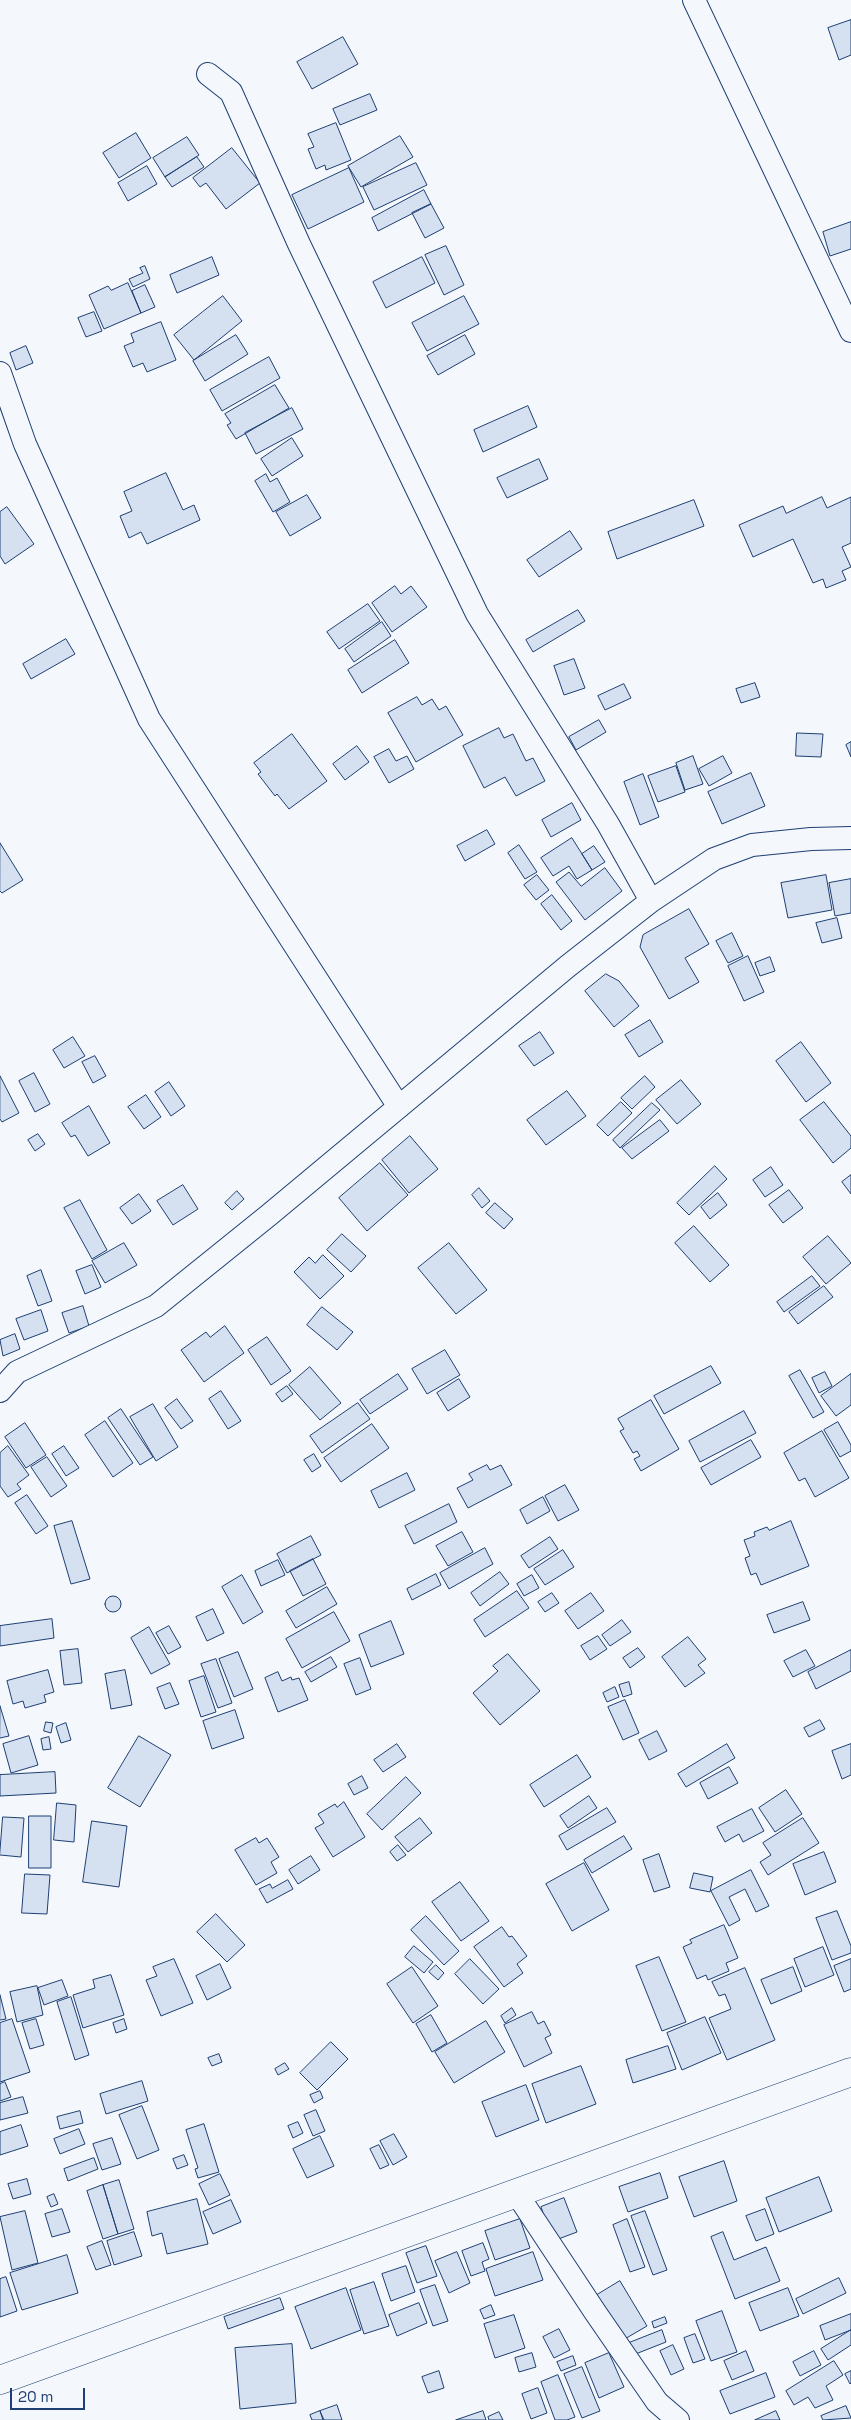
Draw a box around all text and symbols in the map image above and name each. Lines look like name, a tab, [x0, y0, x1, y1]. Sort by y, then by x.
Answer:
scale bar	[12, 2378, 88, 2410]
text: 20 m	[18, 2387, 53, 2406]

